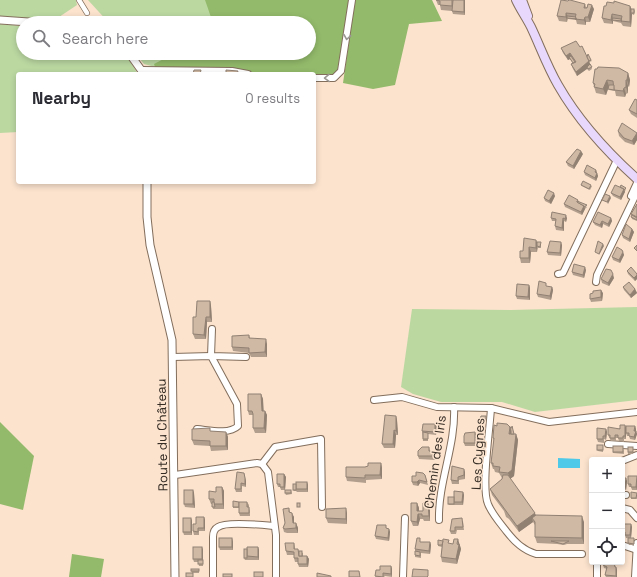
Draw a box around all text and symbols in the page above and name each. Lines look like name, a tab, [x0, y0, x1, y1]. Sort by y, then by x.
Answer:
search box	[16, 16, 316, 60]
icon: search	[30, 27, 52, 49]
text: Search here	[62, 29, 148, 48]
one-way arrow	[343, 34, 351, 40]
one-way arrow	[324, 74, 330, 82]
text: Nearby	[32, 87, 91, 109]
text: 0 results	[245, 90, 300, 107]
street label: Route du Château	[153, 378, 171, 492]
street label: Chemin des Iris	[420, 414, 450, 510]
street label: Les Cygnes	[468, 417, 488, 490]
map controls	[589, 457, 625, 565]
button: +	[589, 457, 625, 493]
button: −	[589, 493, 625, 529]
button: locate	[589, 529, 625, 565]

